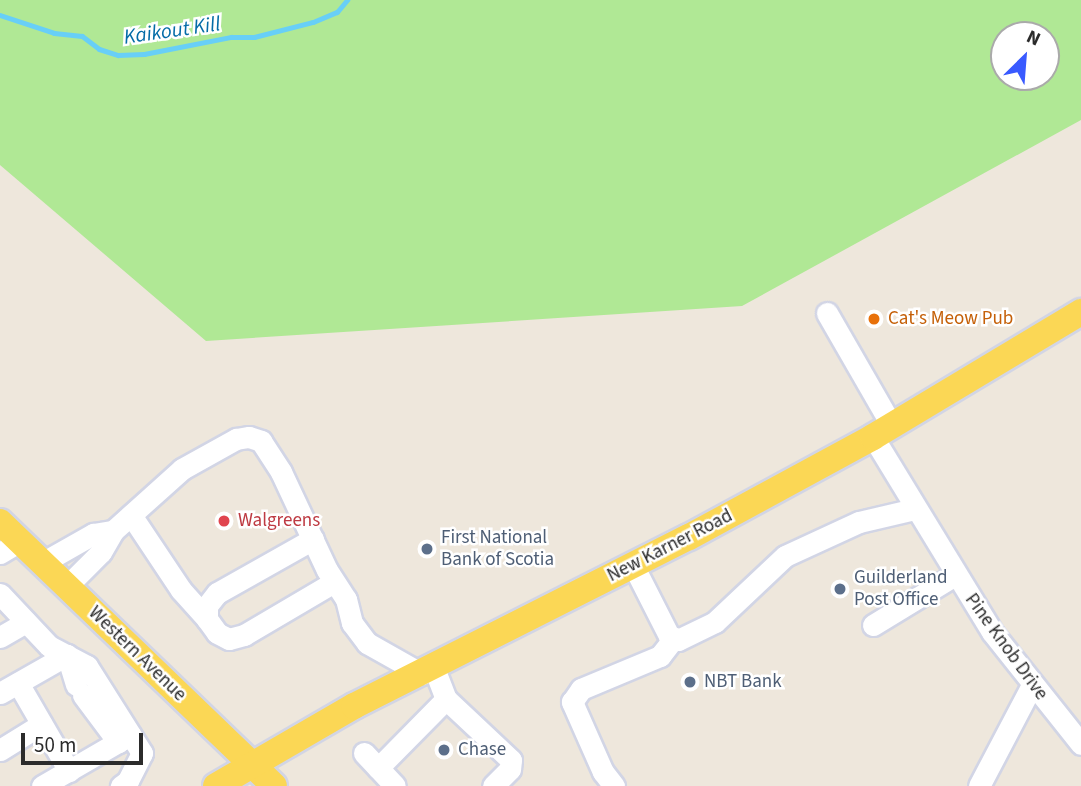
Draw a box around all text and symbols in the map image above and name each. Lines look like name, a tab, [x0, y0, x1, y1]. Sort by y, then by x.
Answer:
water label: Kaikout Kill	[122, 11, 222, 49]
north arrow	[990, 21, 1060, 91]
text: N	[1022, 23, 1045, 53]
place label: Cat's Meow Pub	[888, 308, 1013, 330]
marker: Cat's Meow Pub	[866, 311, 882, 327]
street label: New Karner Road	[604, 505, 736, 587]
place label: Walgreens	[238, 510, 320, 532]
marker: Walgreens	[216, 513, 232, 529]
place label: First National Bank of Scotia	[441, 527, 554, 571]
marker: First National Bank of Scotia	[419, 541, 435, 557]
place label: Guilderland Post Office	[854, 567, 947, 611]
marker: Guilderland Post Office	[832, 581, 848, 597]
street label: Pine Knob Drive	[960, 589, 1052, 705]
street label: Western Avenue	[83, 602, 191, 706]
place label: NBT Bank	[704, 671, 782, 693]
marker: NBT Bank	[682, 674, 698, 690]
scale bar	[24, 720, 147, 764]
text: 50 m	[34, 730, 76, 760]
place label: Chase	[458, 739, 506, 761]
marker: Chase	[436, 742, 452, 758]

